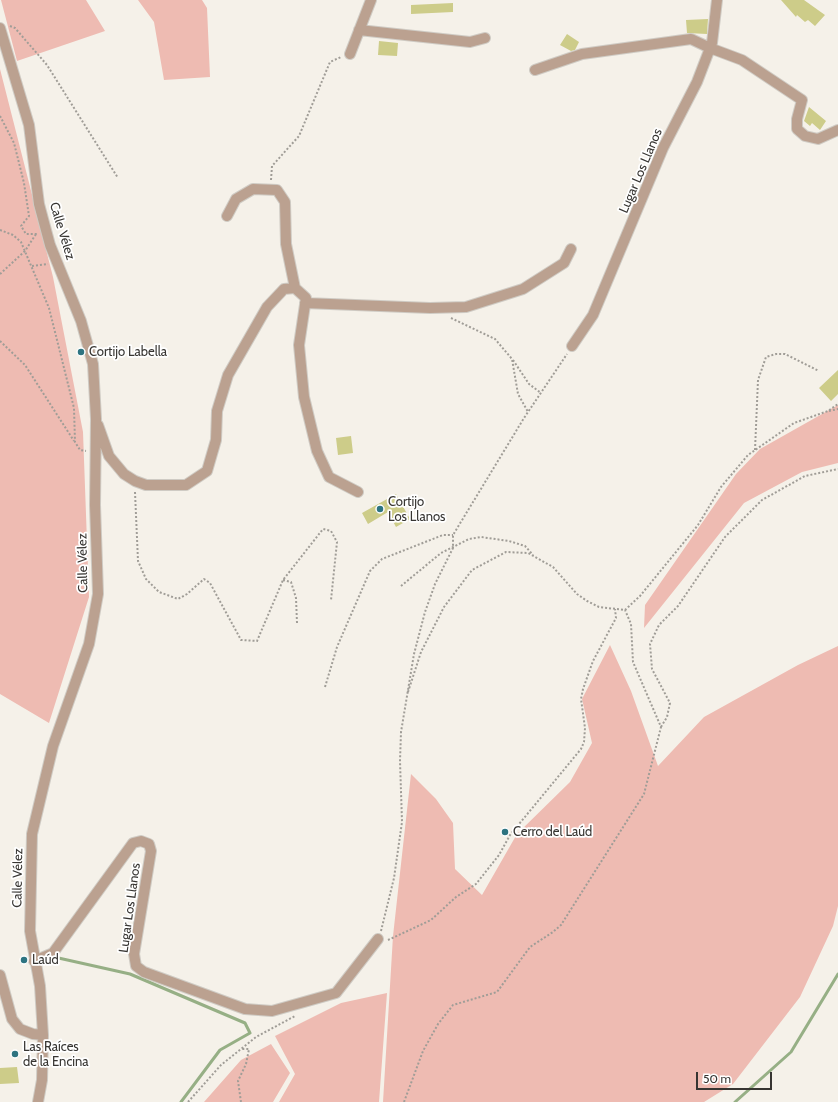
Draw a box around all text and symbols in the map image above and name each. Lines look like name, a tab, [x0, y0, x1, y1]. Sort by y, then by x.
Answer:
street label: Lugar Los Llanos	[616, 126, 666, 216]
street label: Calle Vélez	[46, 200, 78, 262]
place label: Cortijo Labella	[89, 344, 167, 360]
marker: Cortijo Labella	[76, 347, 86, 357]
place label: Cortijo Los Llanos	[388, 494, 445, 525]
marker: Cortijo Los Llanos	[375, 504, 385, 514]
street label: Calle Vélez	[75, 533, 91, 593]
place label: Cerro del Laúd	[513, 824, 592, 840]
marker: Cerro del Laúd	[500, 827, 510, 837]
street label: Calle Vélez	[10, 848, 26, 908]
street label: Lugar Los Llanos	[116, 862, 144, 954]
place label: Laúd	[32, 952, 59, 968]
marker: Laúd	[19, 955, 29, 965]
place label: Las Raíces de la Encina	[23, 1039, 89, 1070]
marker: Las Raíces de la Encina	[10, 1049, 20, 1059]
scale bar	[698, 1064, 774, 1090]
text: 50 m	[703, 1071, 731, 1086]

